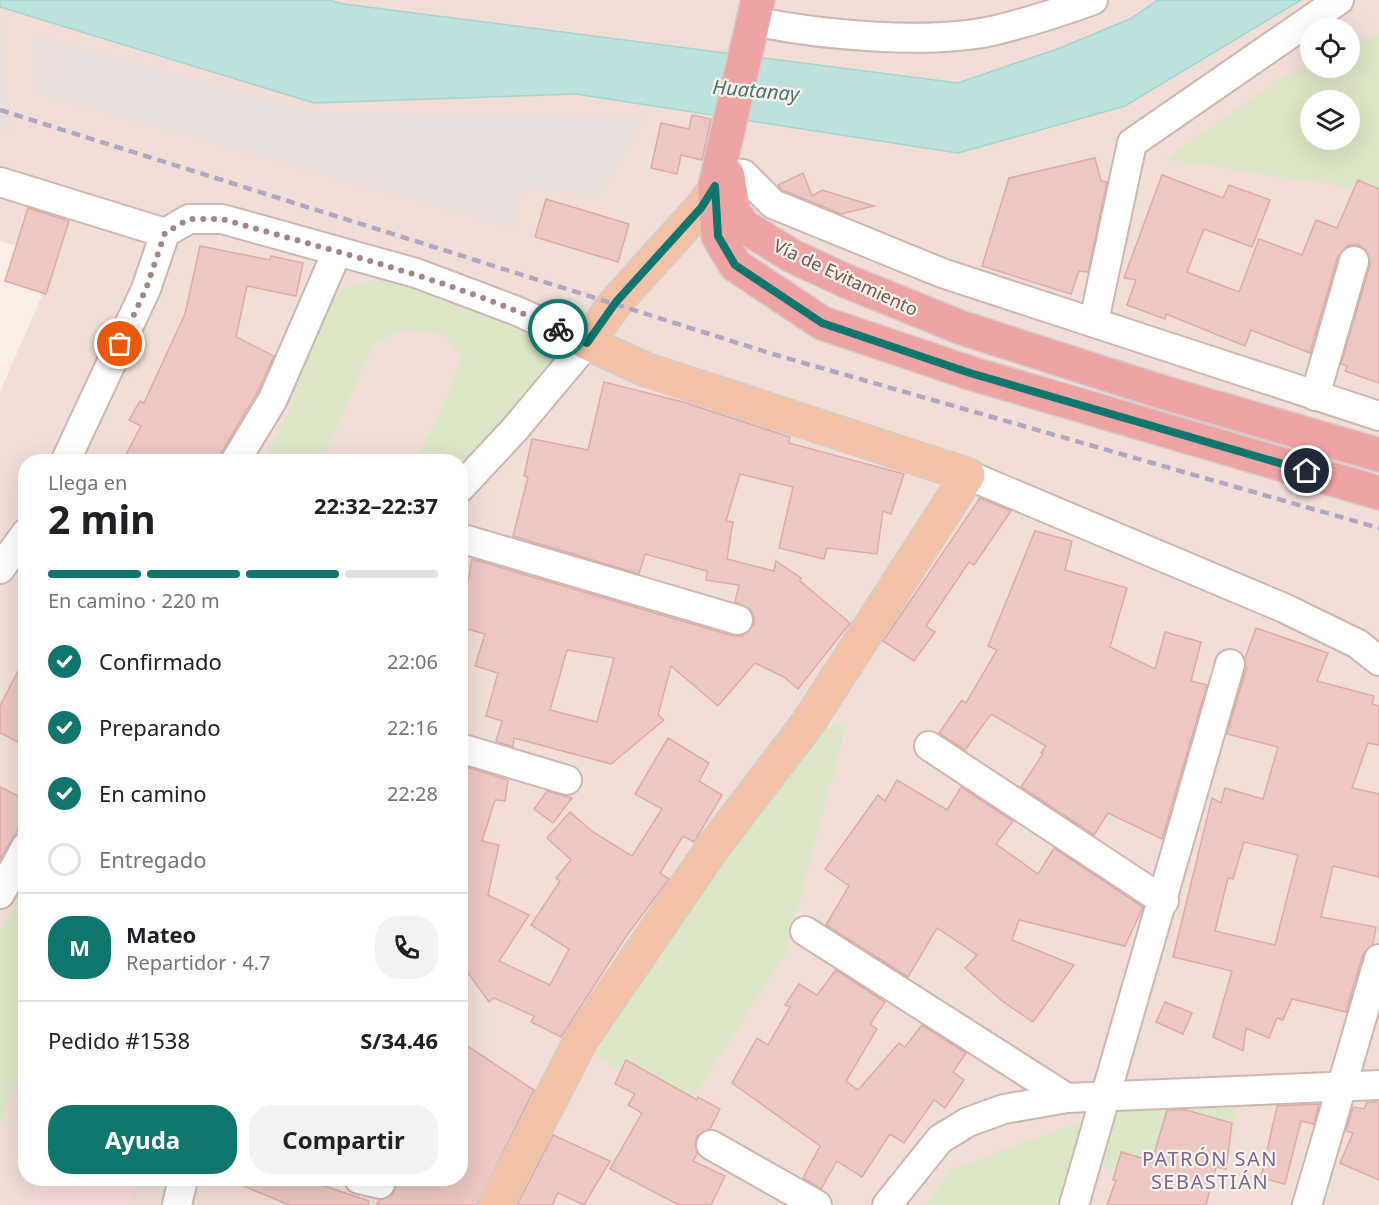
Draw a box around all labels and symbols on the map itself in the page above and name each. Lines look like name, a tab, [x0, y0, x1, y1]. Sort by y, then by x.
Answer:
water label: Huatanay	[712, 73, 802, 107]
street label: Vía de Evitamiento	[770, 233, 922, 321]
courier	[528, 299, 588, 359]
pin	[94, 318, 145, 369]
pin	[1281, 445, 1332, 496]
district label: PATRÓN SAN SEBASTIÁN	[1142, 1145, 1278, 1195]

